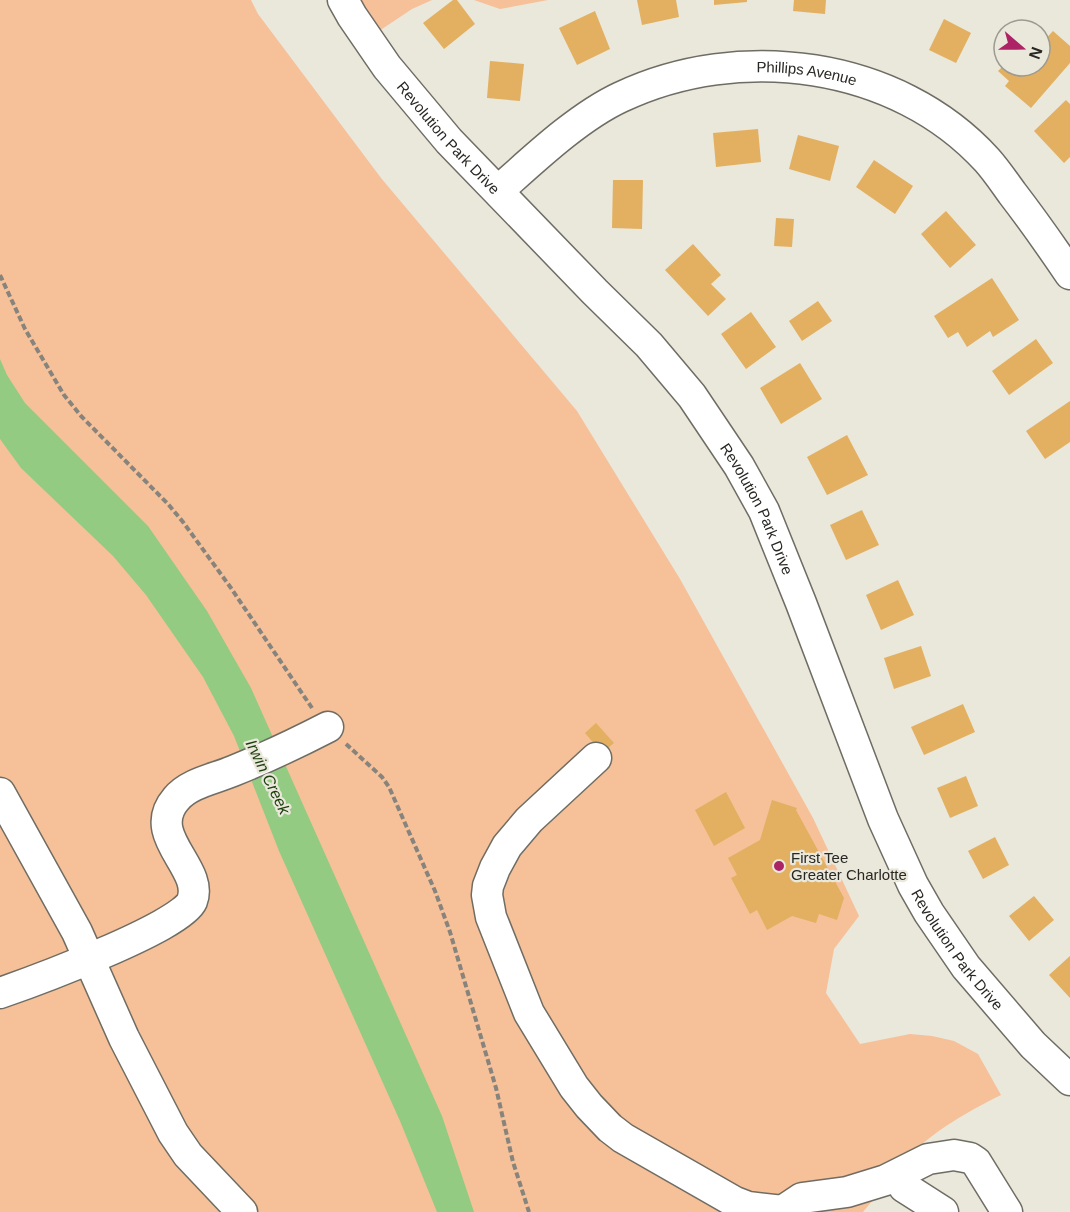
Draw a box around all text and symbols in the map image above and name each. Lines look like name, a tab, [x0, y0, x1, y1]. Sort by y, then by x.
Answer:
north arrow	[992, 18, 1052, 78]
text: N	[1026, 45, 1046, 61]
street label: Phillips Avenue	[756, 58, 859, 88]
street label: Revolution Park Drive	[394, 78, 504, 197]
street label: Revolution Park Drive	[717, 440, 797, 577]
water label: Irwin Creek	[243, 737, 294, 818]
place label: First Tee Greater Charlotte	[791, 849, 907, 883]
marker: First Tee Greater Charlotte	[772, 859, 786, 873]
street label: Revolution Park Drive	[908, 886, 1007, 1013]

